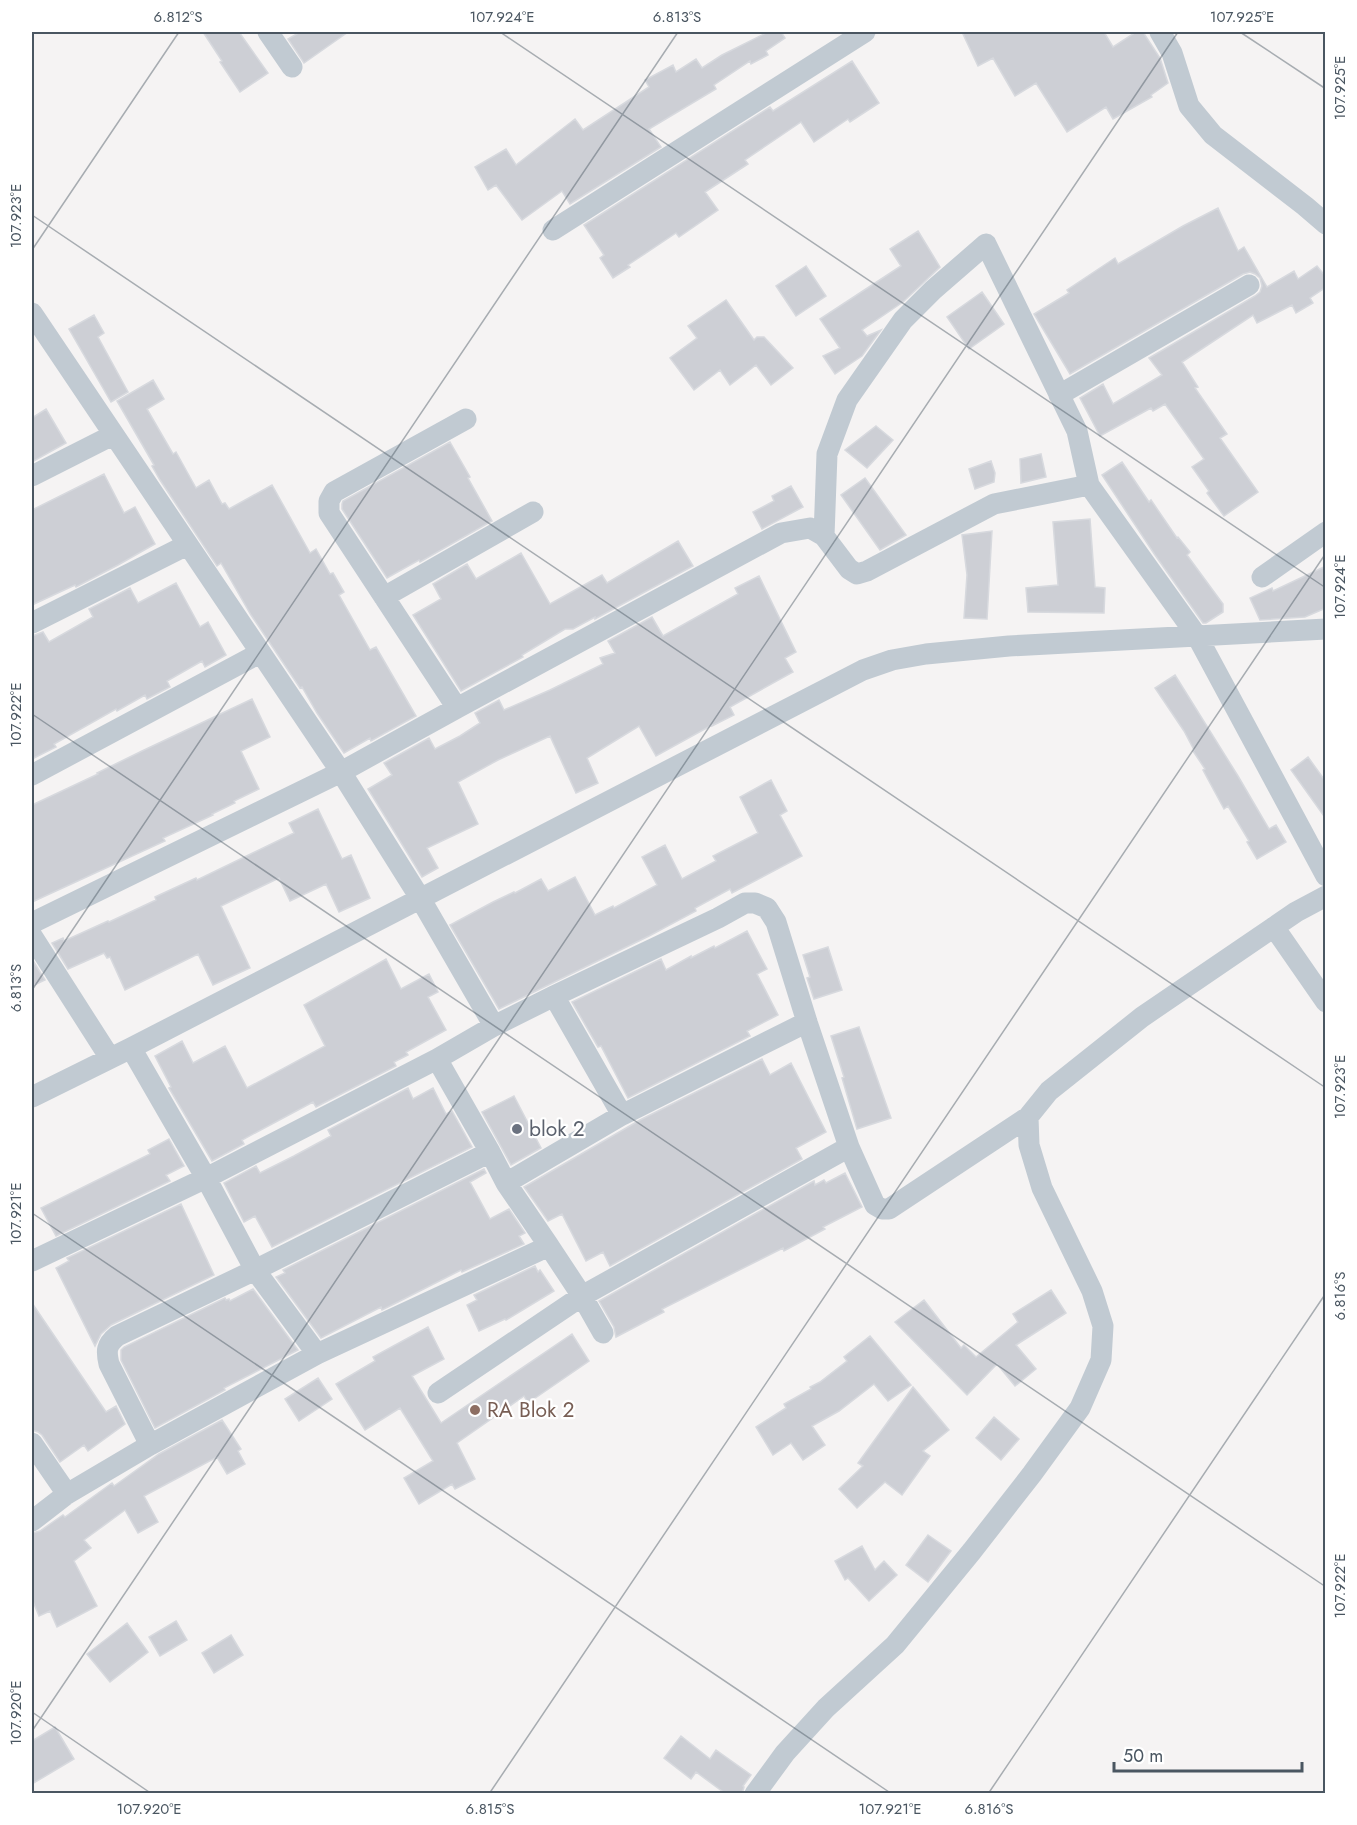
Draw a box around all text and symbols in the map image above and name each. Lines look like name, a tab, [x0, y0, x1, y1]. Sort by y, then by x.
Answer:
text: 6.812°S	[153, 6, 203, 28]
text: 107.924°E	[470, 6, 534, 28]
text: 6.813°S	[653, 6, 701, 28]
text: 107.925°E	[1210, 6, 1274, 28]
text: 107.925°E	[1329, 56, 1351, 120]
text: 107.923°E	[5, 184, 27, 248]
text: 107.924°E	[1329, 555, 1351, 619]
text: 107.922°E	[5, 683, 27, 747]
text: 6.813°S	[5, 964, 27, 1012]
text: 107.923°E	[1329, 1055, 1351, 1119]
place label: blok 2	[529, 1114, 585, 1144]
marker: blok 2	[510, 1122, 524, 1136]
text: 107.921°E	[5, 1183, 27, 1245]
text: 6.816°S	[1329, 1271, 1351, 1321]
place label: RA Blok 2	[487, 1395, 574, 1425]
marker: RA Blok 2	[468, 1403, 482, 1417]
text: 107.922°E	[1329, 1554, 1351, 1618]
text: 107.920°E	[5, 1680, 27, 1746]
scale bar	[1114, 1735, 1302, 1773]
text: 50 m	[1123, 1743, 1163, 1769]
text: 107.920°E	[116, 1798, 182, 1820]
text: 6.815°S	[466, 1798, 514, 1820]
text: 107.921°E	[859, 1798, 921, 1820]
text: 6.816°S	[964, 1798, 1014, 1820]

